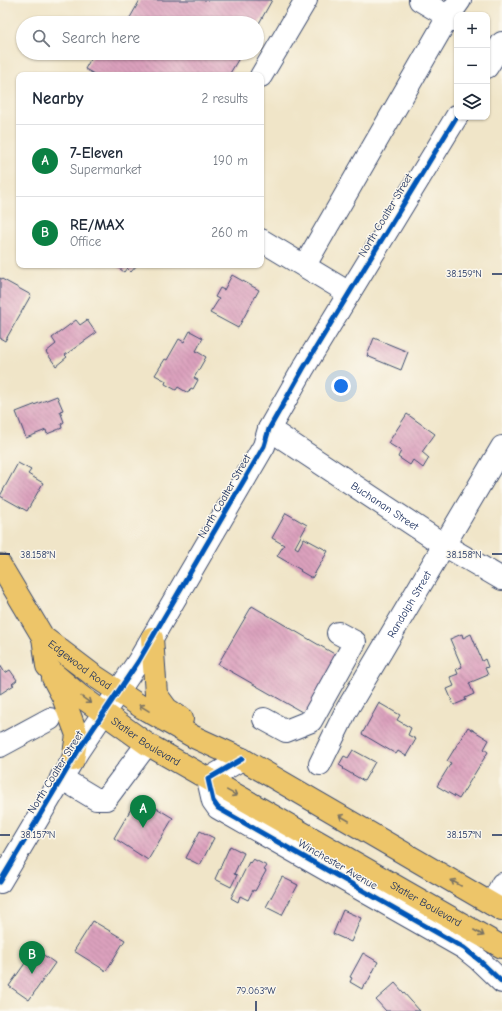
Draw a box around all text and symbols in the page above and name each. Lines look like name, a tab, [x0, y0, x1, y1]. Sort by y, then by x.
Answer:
map controls	[454, 12, 490, 120]
button: +	[454, 12, 490, 48]
search box	[16, 16, 264, 60]
icon: search	[30, 27, 52, 49]
text: Search here	[62, 29, 140, 47]
button: −	[454, 48, 490, 84]
button: layers	[454, 84, 490, 120]
text: Nearby	[32, 89, 83, 108]
text: 2 results	[201, 91, 248, 106]
text: 7-Eleven	[70, 144, 123, 162]
text: A	[41, 153, 49, 168]
text: 190 m	[213, 153, 248, 168]
text: Supermarket	[70, 162, 141, 177]
street label: North Coalter Street	[355, 171, 416, 259]
text: RE/MAX	[70, 216, 125, 234]
text: B	[41, 225, 49, 240]
text: 260 m	[211, 225, 248, 240]
text: Office	[70, 234, 101, 249]
text: 38.159°N	[446, 268, 482, 280]
your location	[331, 376, 351, 396]
street label: North Coalter Street	[195, 451, 254, 541]
street label: Buchanan Street	[348, 479, 422, 534]
text: 38.158°N	[20, 549, 56, 561]
text: 38.158°N	[446, 549, 482, 561]
street label: Randolph Street	[385, 568, 435, 640]
street label: Edgewood Road	[46, 637, 114, 692]
one-way arrow	[80, 696, 91, 704]
one-way arrow	[139, 704, 150, 712]
street label: Statler Boulevard	[109, 714, 183, 769]
street label: North Coalter Street	[25, 728, 86, 816]
one-way arrow	[226, 789, 238, 797]
pin: A	[130, 795, 156, 828]
one-way arrow	[338, 814, 350, 822]
text: 38.157°N	[21, 829, 55, 841]
text: 38.157°N	[447, 829, 481, 841]
street label: Winchester Avenue	[296, 836, 380, 893]
one-way arrow	[450, 878, 462, 886]
street label: Statler Boulevard	[388, 879, 464, 930]
one-way arrow	[472, 930, 484, 938]
pin: B	[19, 941, 45, 974]
text: 79.063°W	[236, 985, 276, 997]

